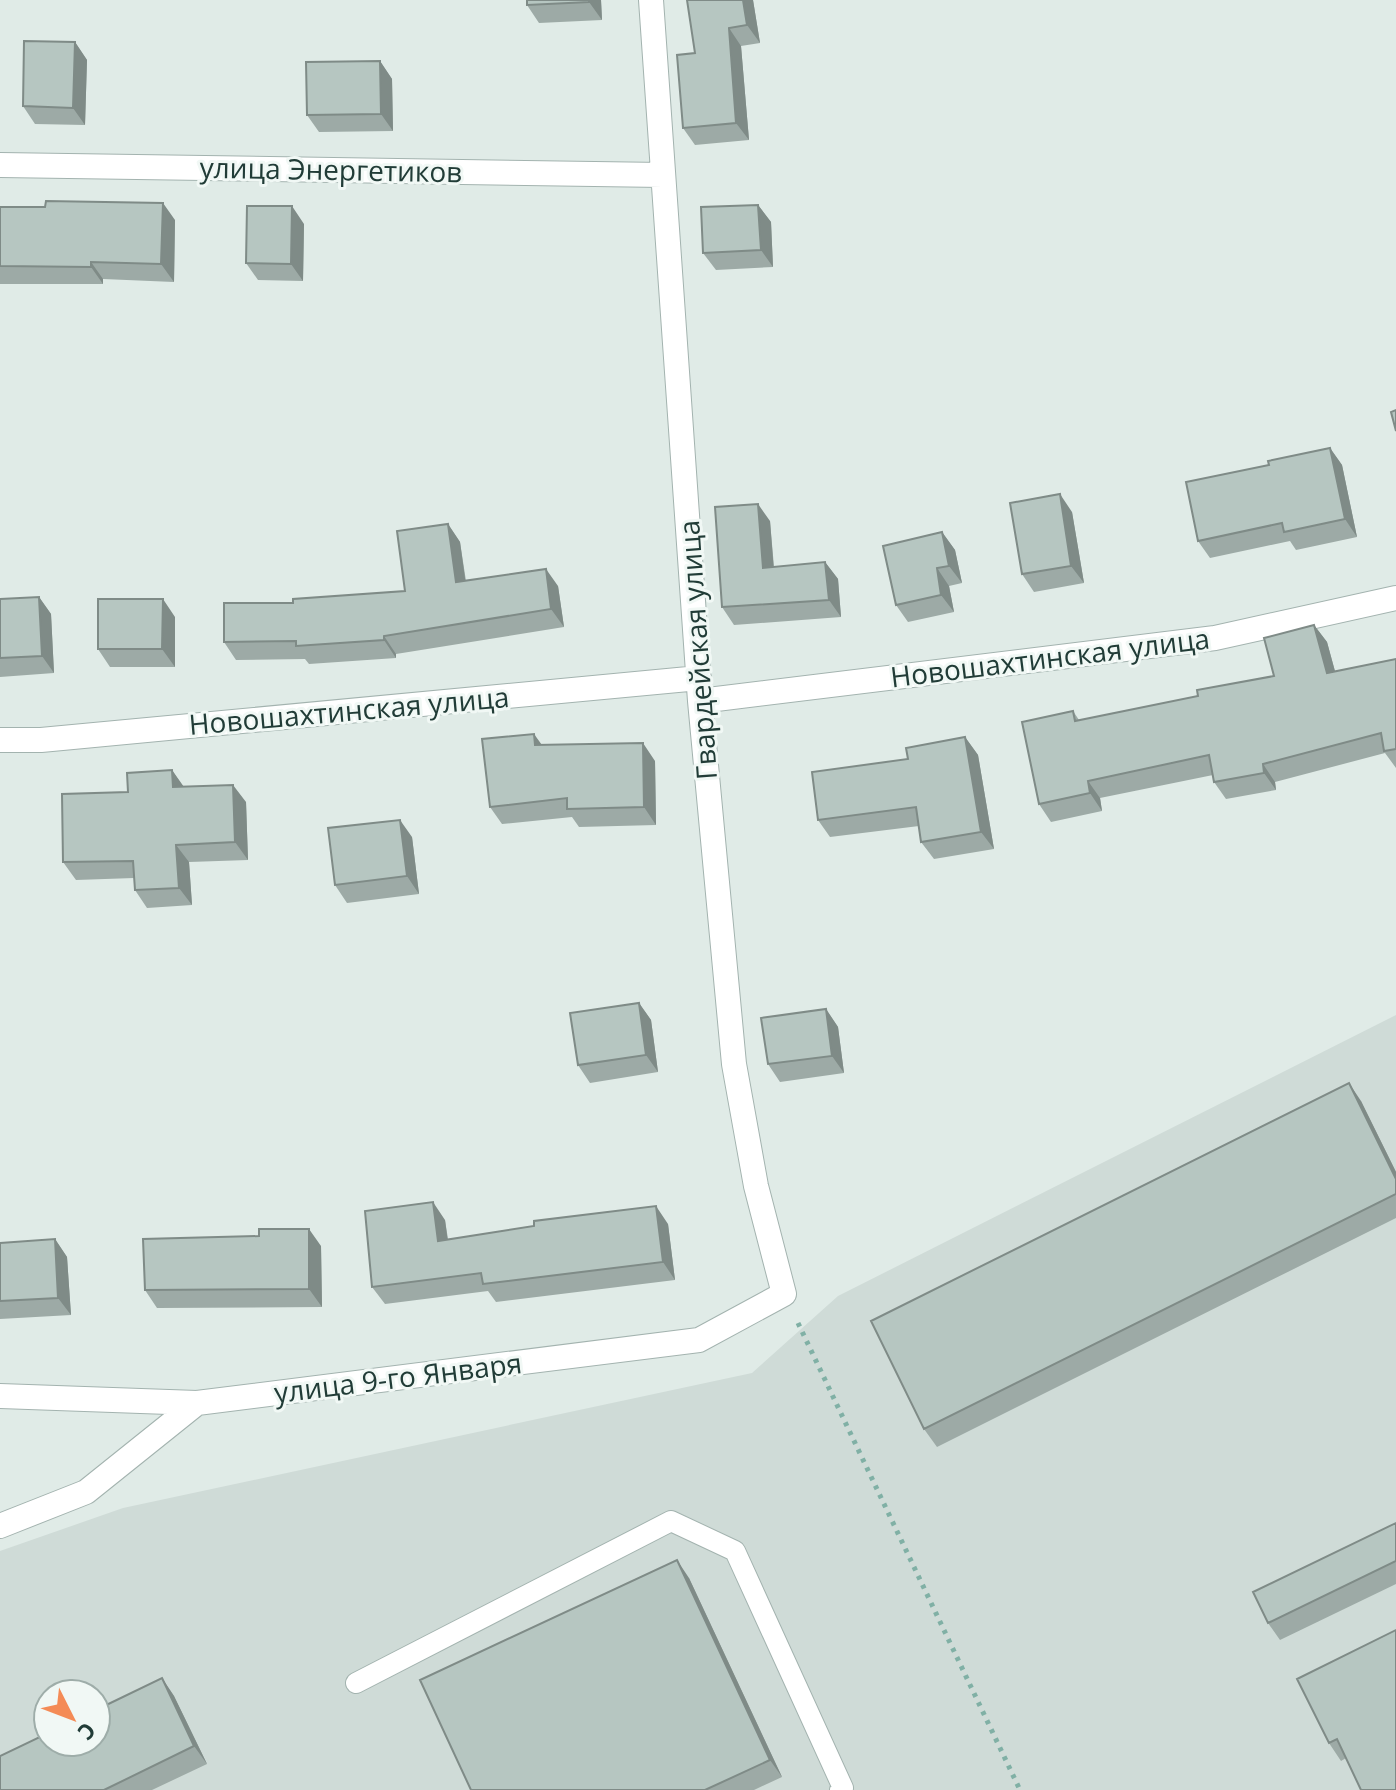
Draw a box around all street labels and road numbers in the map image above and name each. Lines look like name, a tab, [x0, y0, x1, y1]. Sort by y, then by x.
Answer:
street label: улица Энергетиков	[199, 148, 463, 190]
street label: Гвардейская улица	[669, 519, 725, 781]
street label: Новошахтинская улица	[888, 619, 1212, 695]
street label: Новошахтинская улица	[187, 677, 511, 743]
street label: улица 9-го Января	[272, 1343, 524, 1411]

